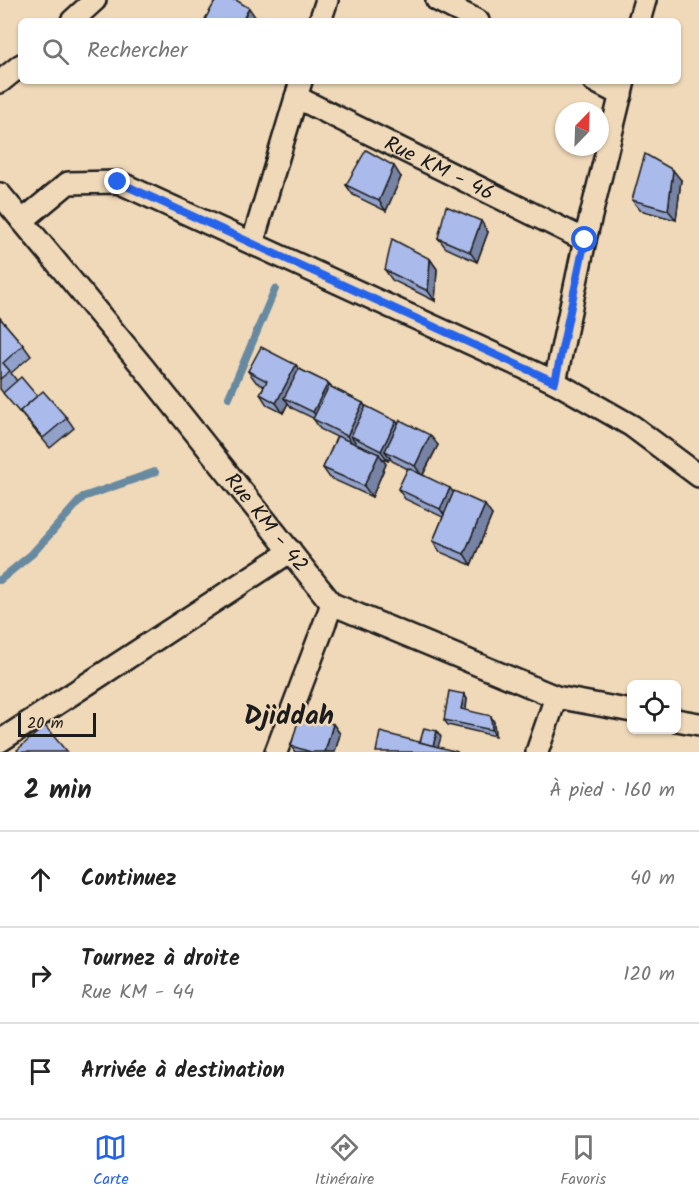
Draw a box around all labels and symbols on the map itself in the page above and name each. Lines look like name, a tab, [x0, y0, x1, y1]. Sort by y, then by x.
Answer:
north arrow	[555, 102, 609, 156]
street label: Rue KM - 46	[378, 128, 499, 210]
route end	[104, 168, 130, 194]
route start	[571, 226, 597, 252]
street label: Rue KM - 42	[215, 466, 316, 580]
district label: Djiddah	[244, 695, 334, 738]
scale bar	[18, 710, 96, 738]

